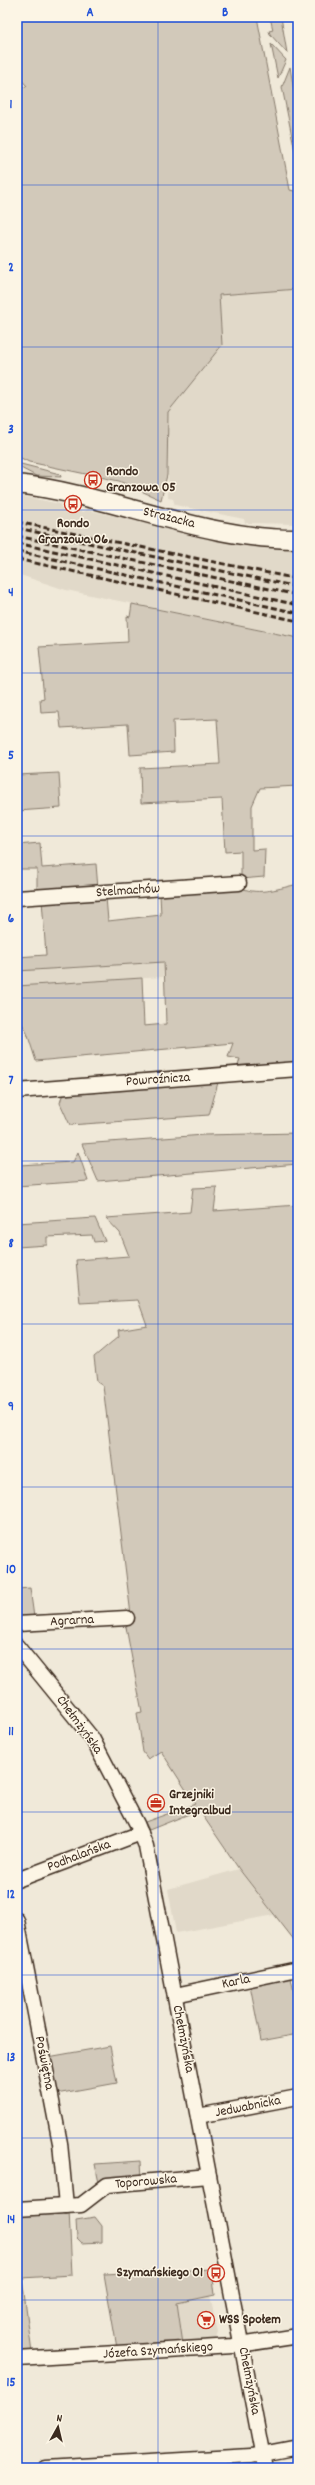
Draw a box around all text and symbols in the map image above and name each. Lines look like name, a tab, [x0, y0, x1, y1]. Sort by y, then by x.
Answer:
text: A	[86, 4, 94, 23]
text: B	[222, 4, 228, 23]
text: 1	[10, 96, 13, 115]
text: 2	[8, 259, 14, 278]
text: 3	[8, 421, 14, 440]
place label: Rondo Granzowa 05	[106, 462, 176, 498]
bus stop icon: Rondo Granzowa 05	[83, 470, 103, 490]
bus stop icon: Rondo Granzowa 06	[63, 494, 83, 514]
street label: Strażacka	[141, 502, 198, 534]
place label: Rondo Granzowa 06	[38, 514, 108, 550]
text: 4	[8, 584, 14, 603]
text: 5	[8, 747, 14, 766]
street label: Stelmachów	[95, 879, 161, 903]
text: 6	[8, 910, 15, 929]
street label: Powroźnicza	[125, 1068, 191, 1092]
text: 7	[9, 1072, 14, 1091]
text: 8	[8, 1235, 14, 1254]
text: 9	[8, 1398, 14, 1417]
text: 10	[6, 1561, 16, 1580]
street label: Agrarna	[50, 1610, 95, 1632]
street label: Chełmżyńska	[51, 1691, 107, 1759]
text: 11	[8, 1723, 14, 1742]
place label: Grzejniki Integralbud	[169, 1785, 231, 1821]
office icon: Grzejniki Integralbud	[146, 1793, 166, 1813]
street label: Podhalańska	[44, 1835, 114, 1877]
text: 12	[7, 1886, 16, 1905]
street label: Karla	[220, 1969, 252, 1995]
street label: Chełmżyńska	[167, 2004, 199, 2075]
street label: Poświętna	[29, 2034, 59, 2092]
text: 13	[7, 2049, 16, 2068]
street label: Jedwabnicka	[213, 2091, 283, 2123]
street label: Toporowska	[114, 2169, 178, 2195]
text: 14	[7, 2211, 15, 2230]
place label: Szymańskiego 01	[117, 2263, 203, 2283]
bus stop icon: Szymańskiego 01	[206, 2263, 226, 2283]
supermarket icon: WSS Społem	[196, 2310, 216, 2330]
place label: WSS Społem	[219, 2310, 281, 2330]
street label: Józefa Szymańskiego	[102, 2337, 214, 2365]
street label: Chełmżyńska	[233, 2346, 265, 2417]
text: 15	[7, 2374, 15, 2393]
north arrow	[38, 2407, 78, 2447]
text: N	[55, 2411, 63, 2427]

